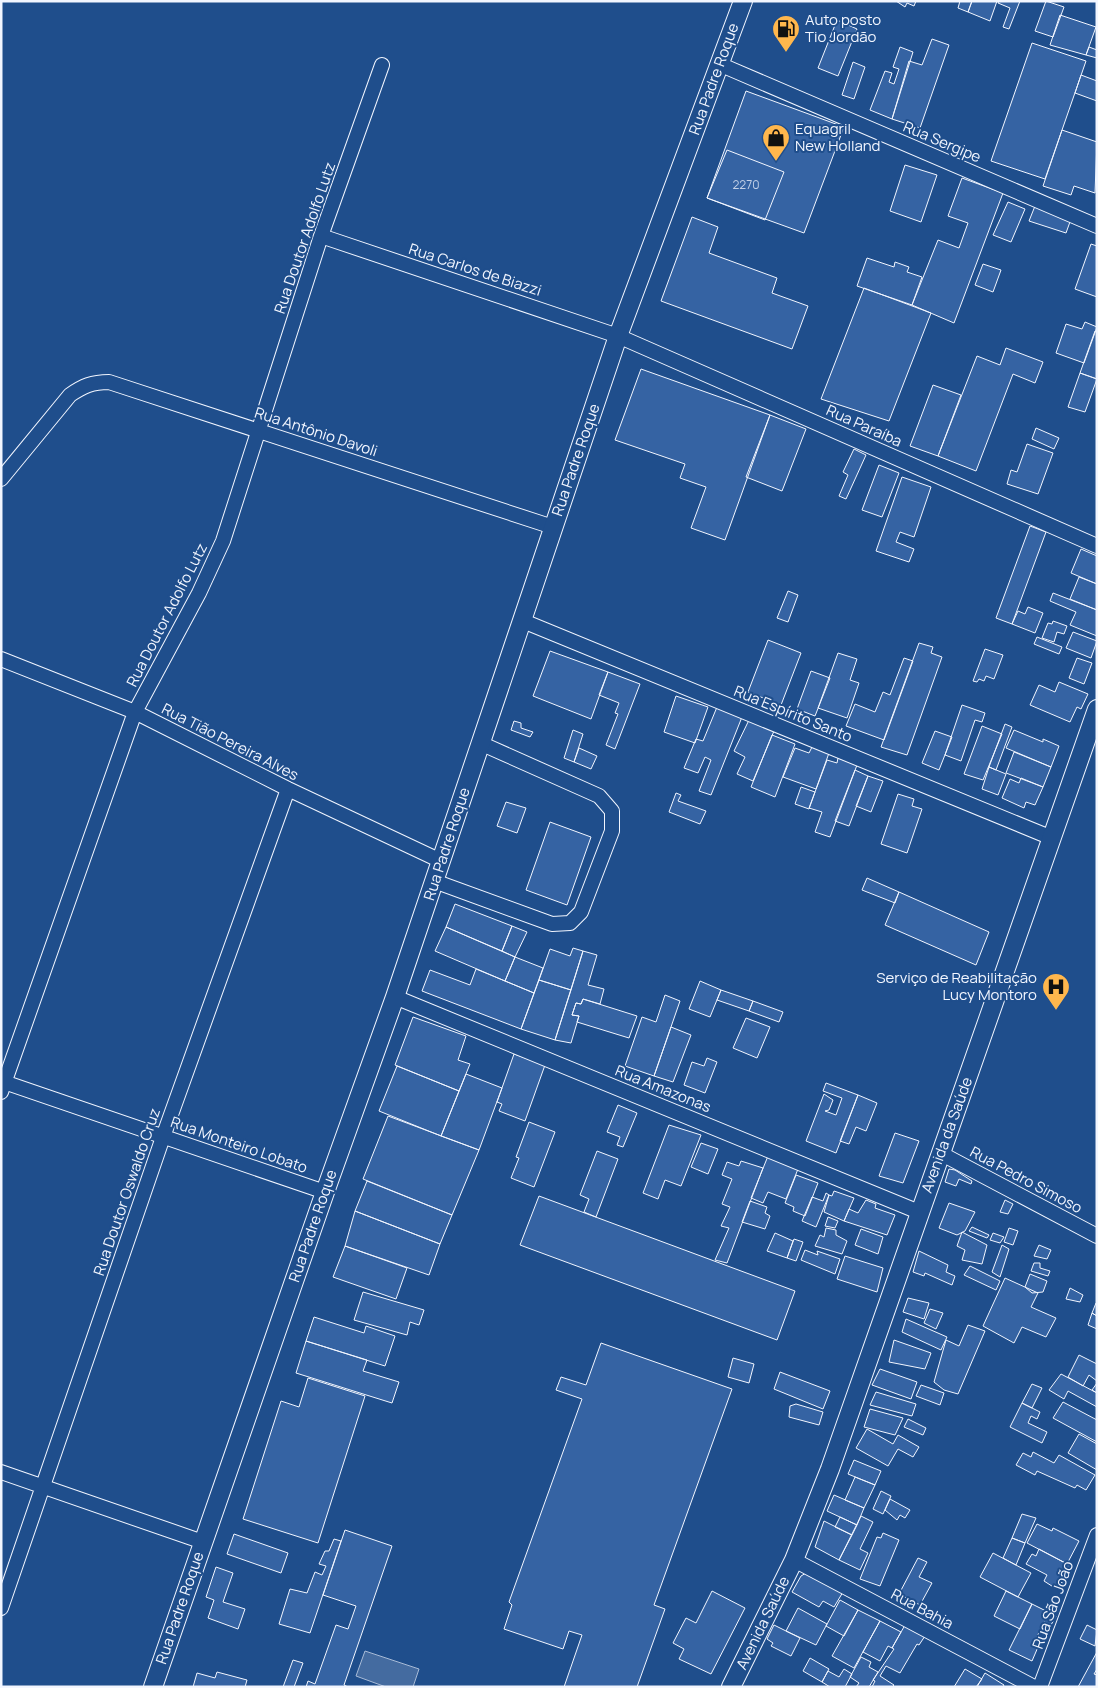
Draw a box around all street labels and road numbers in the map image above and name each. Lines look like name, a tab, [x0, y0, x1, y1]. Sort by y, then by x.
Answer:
street label: Rua Padre Roque	[684, 20, 744, 138]
street label: Rua Sergipe	[900, 116, 985, 167]
street label: Rua Doutor Adolfo Lutz	[269, 159, 340, 316]
street label: Rua Carlos de Biazzi	[406, 238, 544, 301]
street label: Rua Paraíba	[823, 399, 905, 452]
street label: Rua Padre Roque	[546, 401, 605, 519]
street label: Rua Antônio Davoli	[252, 402, 380, 461]
street label: Rua Doutor Adolfo Lutz	[121, 539, 212, 690]
street label: Rua Espírito Santo	[731, 680, 856, 747]
street label: Rua Tião Pereira Alves	[158, 698, 302, 785]
street label: Rua Padre Roque	[418, 784, 475, 903]
street label: Rua Amazonas	[612, 1060, 714, 1117]
street label: Avenida da Saúde	[916, 1074, 977, 1196]
street label: Rua Doutor Oswaldo Cruz	[88, 1105, 165, 1278]
street label: Rua Monteiro Lobato	[168, 1111, 311, 1178]
street label: Rua Pedro Simoso	[966, 1141, 1086, 1218]
street label: Rua Padre Roque	[283, 1167, 342, 1285]
street label: Rua Padre Roque	[150, 1549, 209, 1667]
street label: Rua São João	[1027, 1558, 1078, 1652]
street label: Avenida Saúde	[731, 1572, 794, 1673]
street label: Rua Bahia	[887, 1583, 957, 1634]

